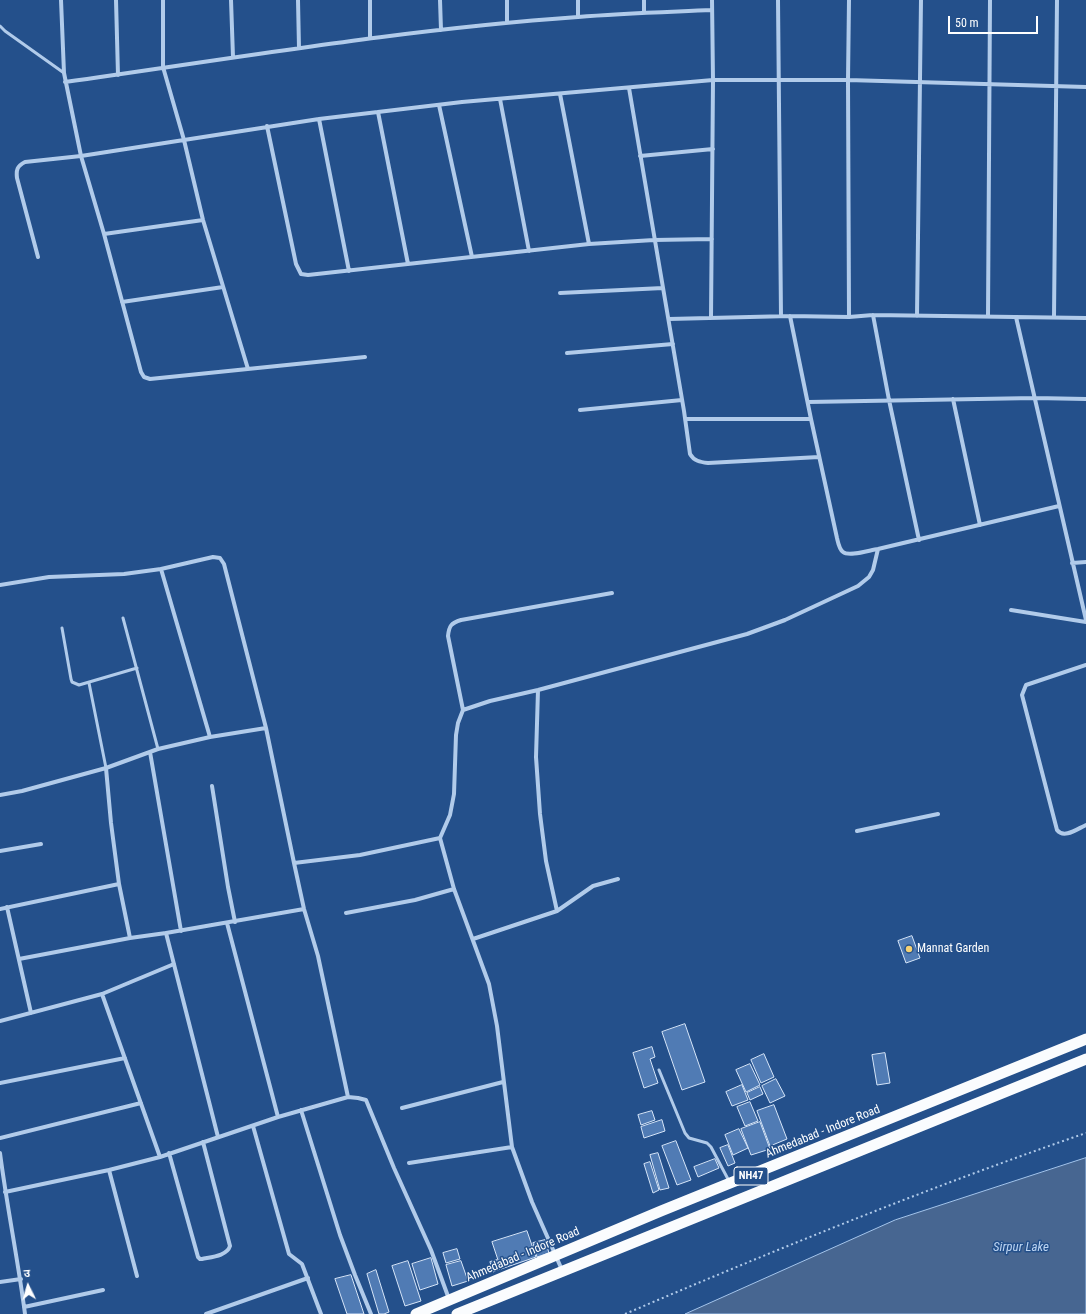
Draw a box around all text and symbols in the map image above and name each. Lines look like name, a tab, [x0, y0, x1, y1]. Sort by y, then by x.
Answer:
scale bar	[950, 8, 1040, 34]
text: 50 m	[955, 16, 979, 30]
place label: Mannat Garden	[917, 942, 989, 956]
marker: Mannat Garden	[904, 944, 914, 954]
street label: Ahmedabad - Indore Road	[764, 1102, 882, 1162]
road number: NH47	[734, 1167, 768, 1185]
street label: Ahmedabad - Indore Road	[464, 1225, 582, 1285]
water label: Sirpur Lake	[993, 1240, 1049, 1256]
north arrow	[8, 1266, 48, 1306]
text: उ	[23, 1267, 31, 1280]

